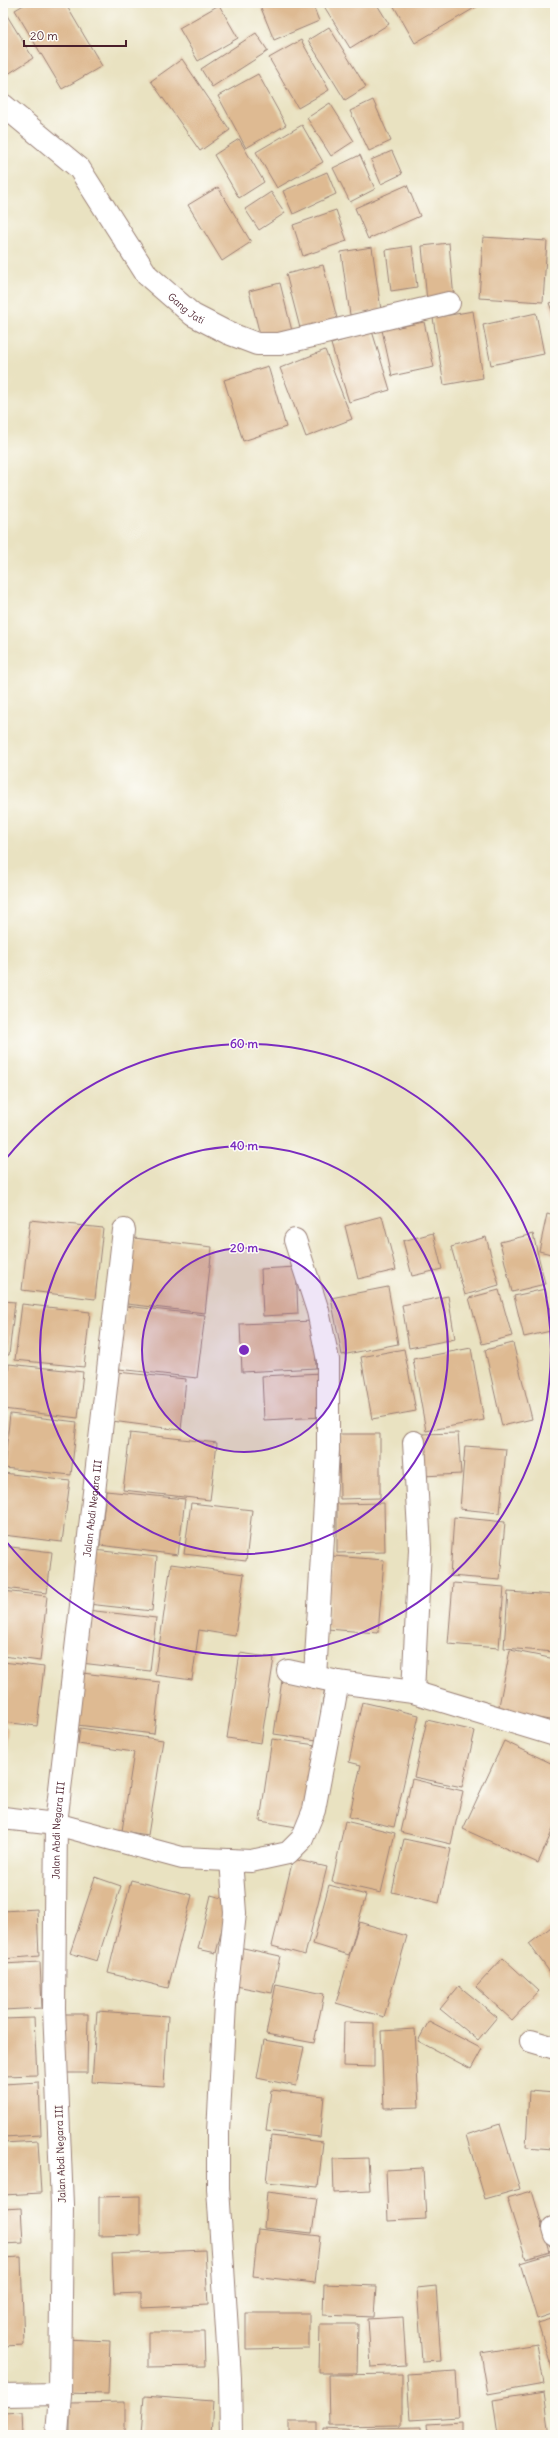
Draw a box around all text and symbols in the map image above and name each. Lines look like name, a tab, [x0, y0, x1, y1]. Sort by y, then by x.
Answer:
scale bar	[24, 22, 126, 48]
text: 20 m	[30, 28, 58, 43]
street label: Gang Jati	[165, 290, 207, 327]
text: 60 m	[230, 1036, 259, 1051]
text: 40 m	[230, 1138, 259, 1153]
text: 20 m	[230, 1240, 258, 1255]
centre of rings	[237, 1343, 251, 1357]
street label: Jalan Abdi Negara III	[81, 1459, 105, 1558]
street label: Jalan Abdi Negara III	[49, 1781, 68, 1879]
street label: Jalan Abdi Negara III	[52, 2105, 69, 2203]

